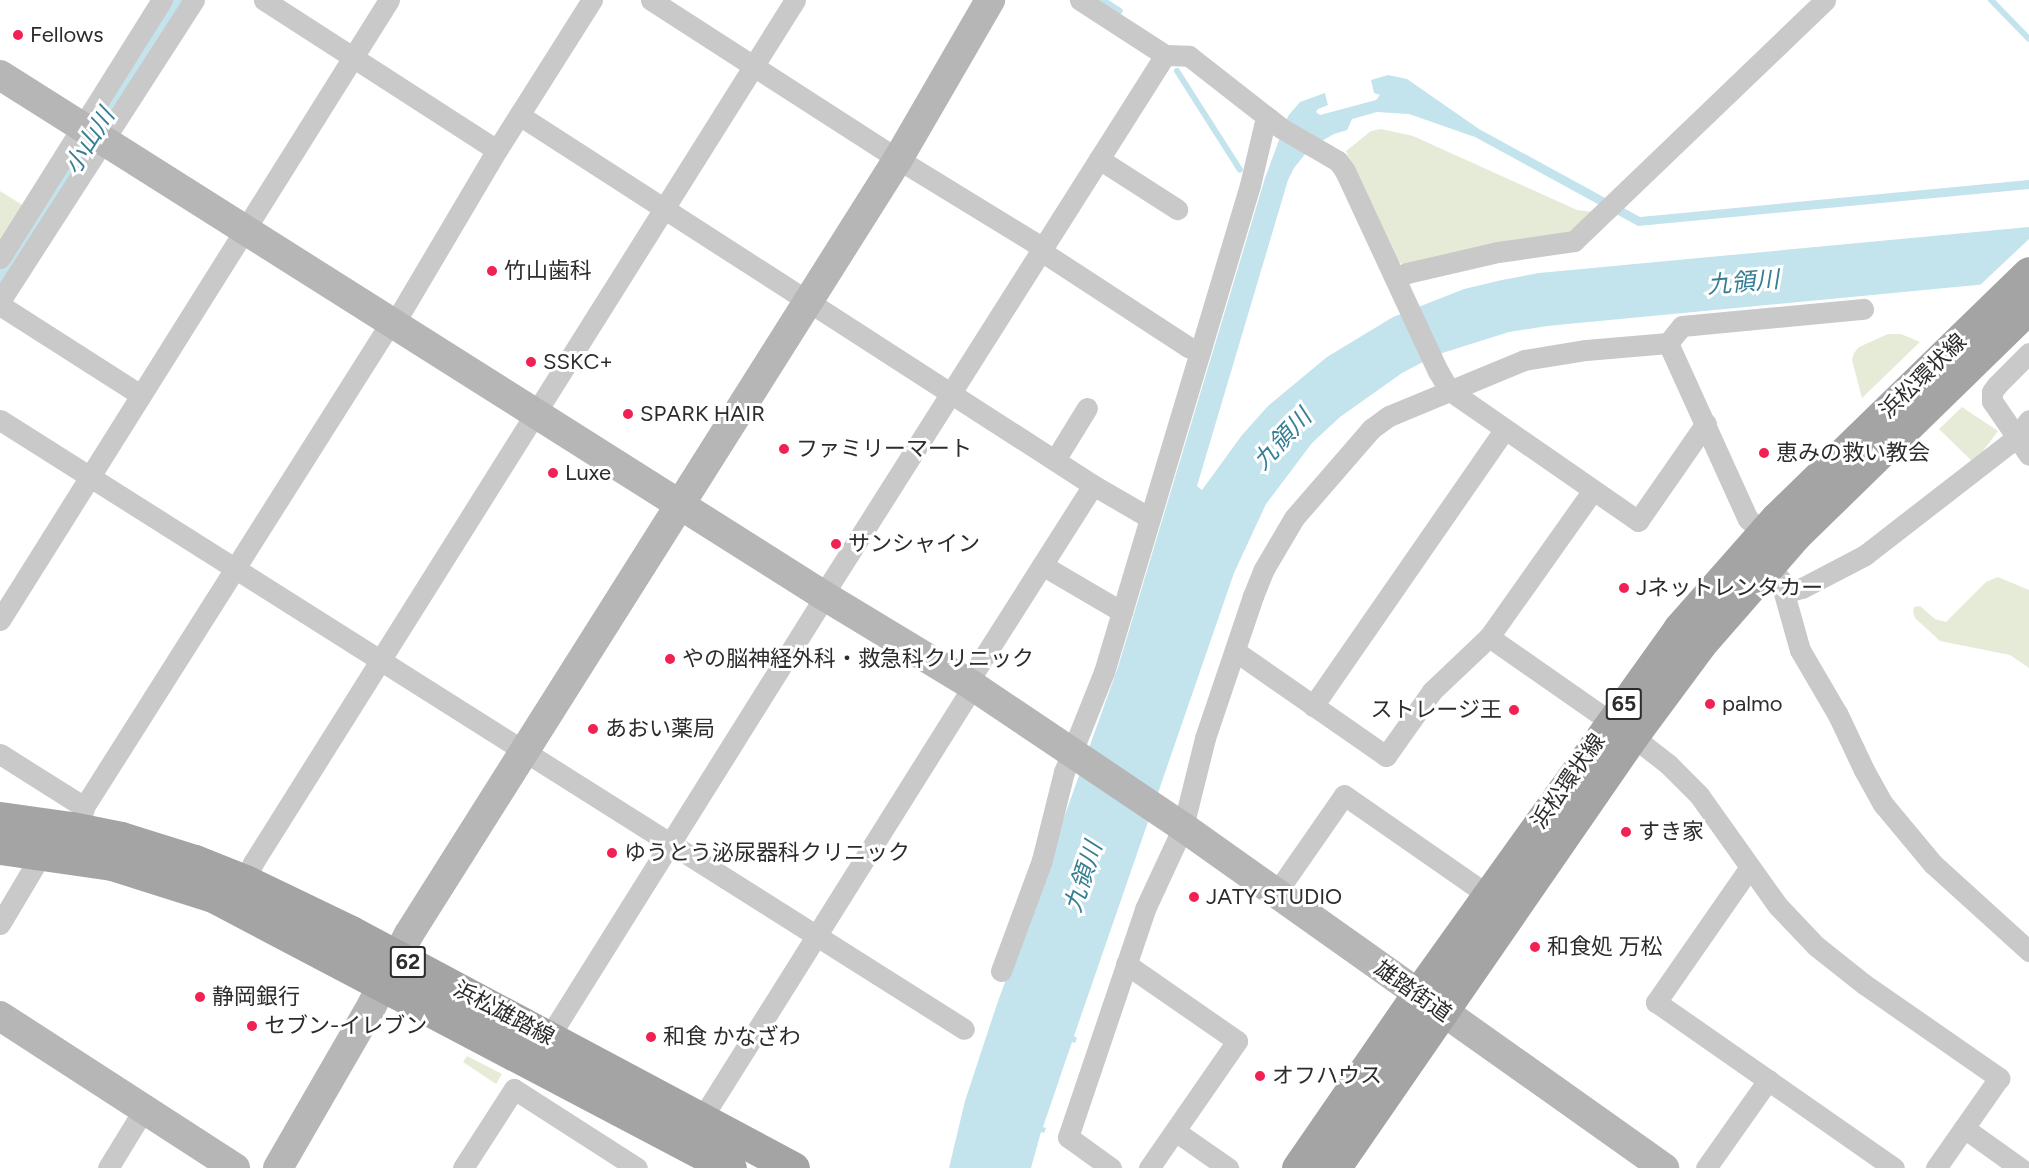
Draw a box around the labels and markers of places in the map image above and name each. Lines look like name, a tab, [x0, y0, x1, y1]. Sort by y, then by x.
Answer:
place label: Fellows	[30, 22, 103, 48]
marker: Fellows	[11, 28, 25, 42]
place label: 竹山歯科	[504, 258, 592, 284]
marker: 竹山歯科	[485, 264, 499, 278]
place label: SSKC+	[543, 349, 613, 375]
marker: SSKC+	[524, 355, 538, 369]
place label: SPARK HAIR	[640, 401, 765, 427]
marker: SPARK HAIR	[621, 407, 635, 421]
place label: ファミリーマート	[796, 436, 972, 462]
place label: 恵みの救い教会	[1776, 440, 1930, 466]
marker: ファミリーマート	[777, 442, 791, 456]
marker: 恵みの救い教会	[1757, 446, 1771, 460]
place label: Luxe	[565, 460, 611, 486]
marker: Luxe	[546, 466, 560, 480]
place label: サンシャイン	[848, 531, 980, 557]
marker: サンシャイン	[829, 537, 843, 551]
place label: Jネットレンタカー	[1636, 575, 1823, 601]
marker: Jネットレンタカー	[1617, 581, 1631, 595]
place label: やの脳神経外科・救急科クリニック	[682, 646, 1034, 672]
marker: やの脳神経外科・救急科クリニック	[663, 652, 677, 666]
place label: palmo	[1722, 691, 1783, 717]
place label: ストレージ王	[1370, 697, 1502, 723]
marker: palmo	[1703, 697, 1717, 711]
marker: ストレージ王	[1507, 703, 1521, 717]
place label: あおい薬局	[605, 716, 715, 742]
marker: あおい薬局	[586, 722, 600, 736]
place label: すき家	[1638, 819, 1704, 845]
marker: すき家	[1619, 825, 1633, 839]
place label: ゆうとう泌尿器科クリニック	[624, 840, 910, 866]
marker: ゆうとう泌尿器科クリニック	[605, 846, 619, 860]
place label: JATY STUDIO	[1206, 884, 1342, 910]
marker: JATY STUDIO	[1187, 890, 1201, 904]
place label: 和食処 万松	[1547, 934, 1662, 960]
marker: 和食処 万松	[1528, 940, 1542, 954]
place label: 静岡銀行	[212, 984, 300, 1010]
marker: 静岡銀行	[193, 990, 207, 1004]
place label: セブン-イレブン	[264, 1013, 427, 1039]
marker: セブン-イレブン	[245, 1019, 259, 1033]
place label: 和食 かなざわ	[663, 1024, 800, 1050]
marker: 和食 かなざわ	[644, 1030, 658, 1044]
place label: オフハウス	[1272, 1063, 1382, 1089]
marker: オフハウス	[1253, 1069, 1267, 1083]

